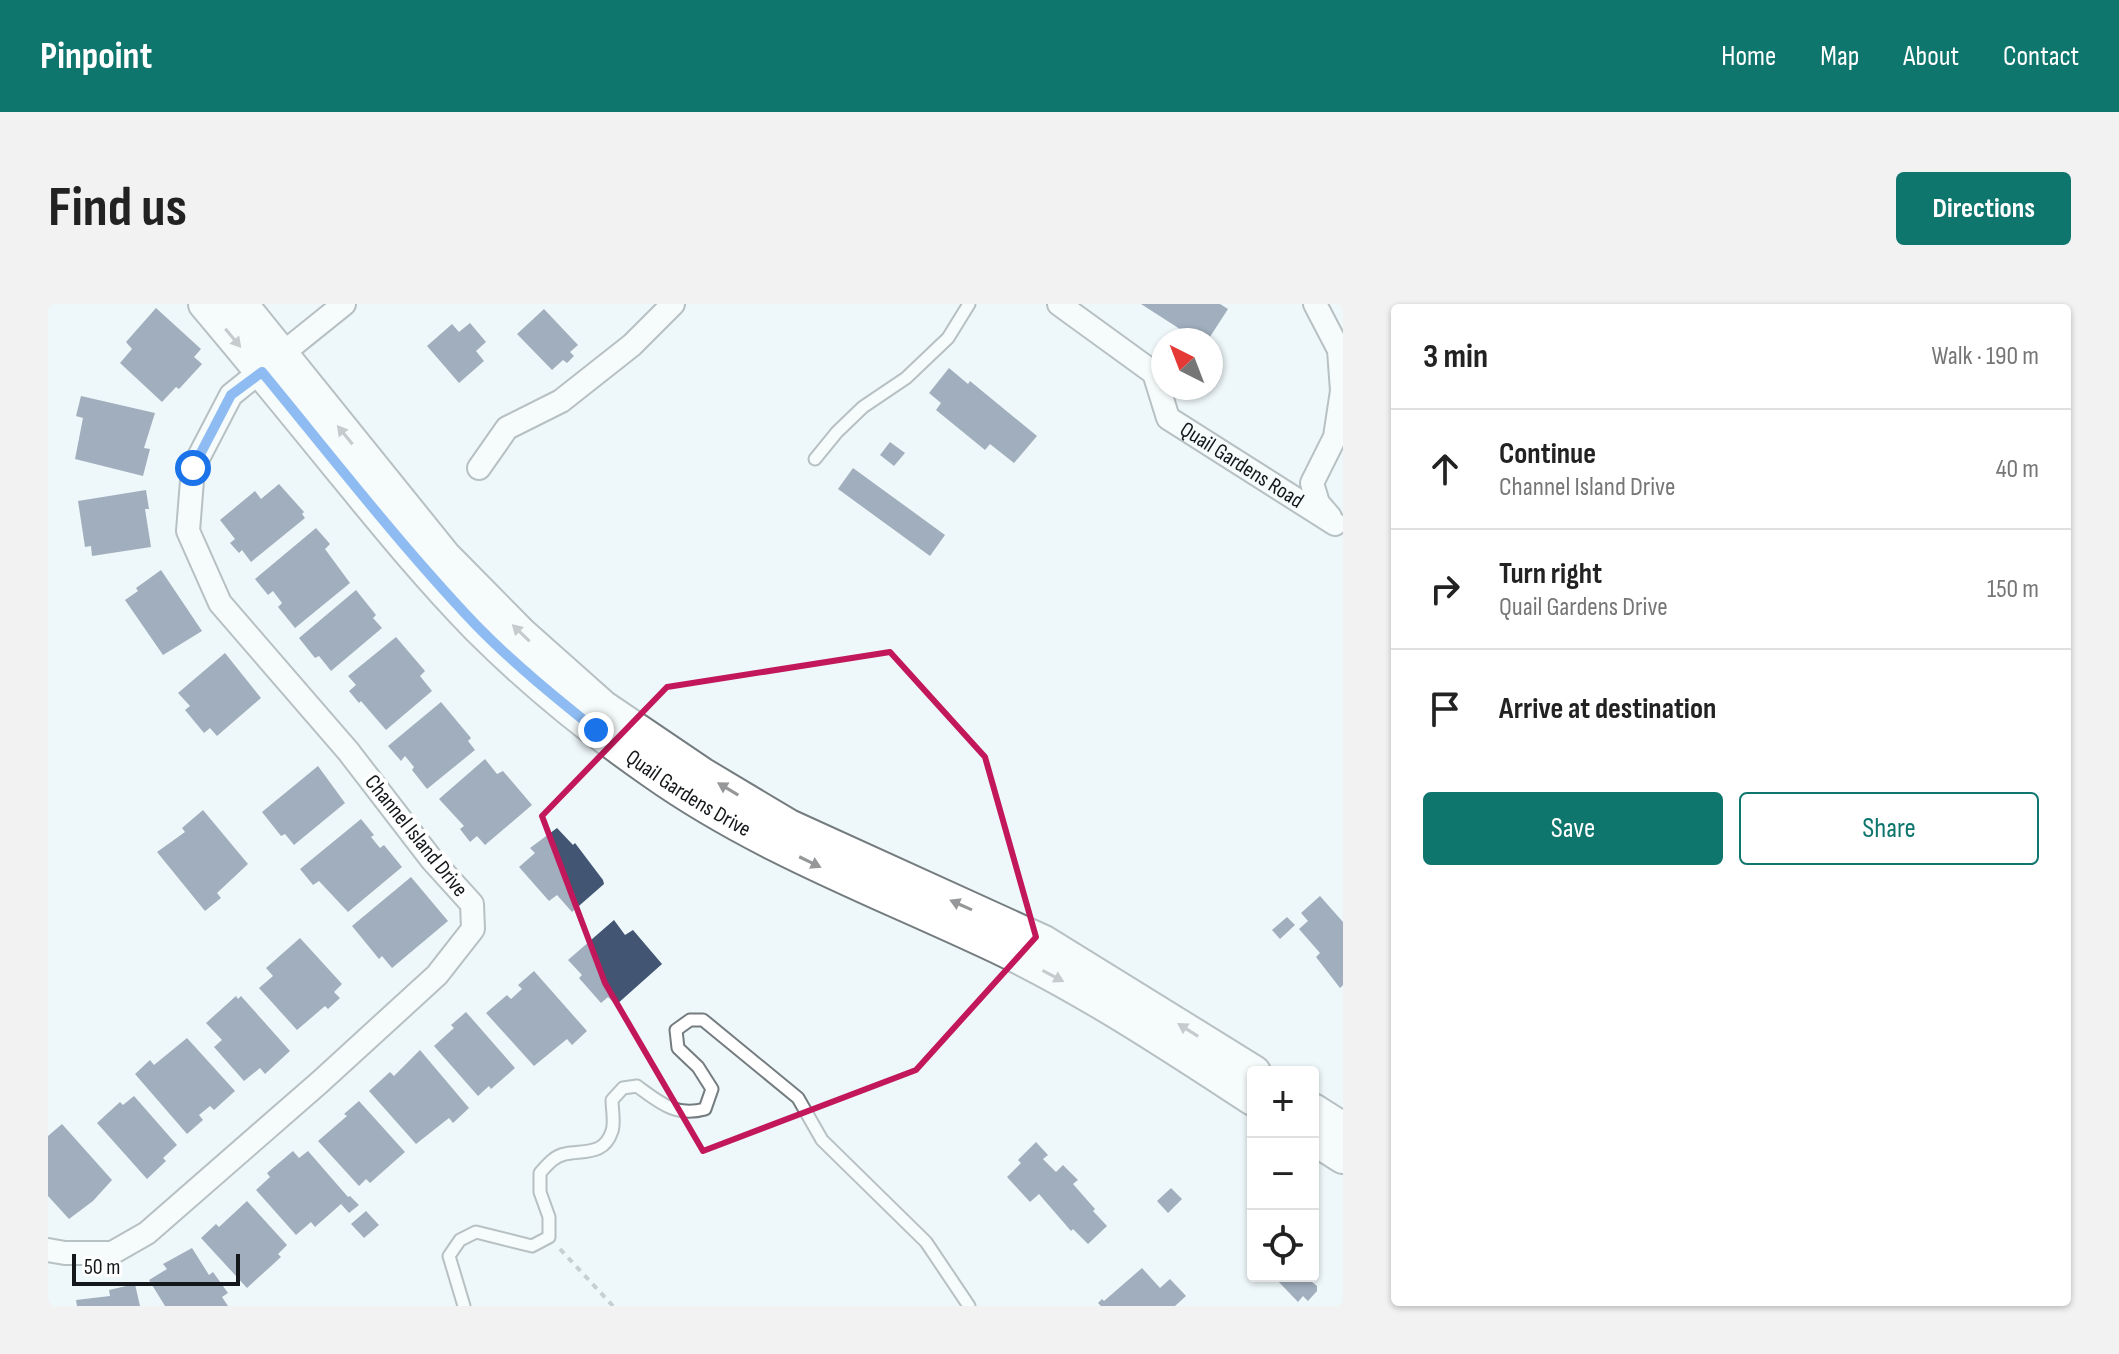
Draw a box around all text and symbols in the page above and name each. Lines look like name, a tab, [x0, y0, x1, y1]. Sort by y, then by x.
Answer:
text: Pinpoint	[40, 34, 152, 79]
text: Home	[1721, 40, 1776, 73]
text: Map	[1820, 40, 1859, 73]
text: About	[1903, 40, 1959, 73]
text: Contact	[2003, 40, 2079, 73]
button: Directions	[1896, 172, 2071, 245]
text: Find us	[48, 175, 187, 242]
one-way arrow	[224, 328, 241, 348]
north arrow	[1151, 328, 1223, 400]
text: 3 min	[1423, 336, 1488, 377]
text: Walk · 190 m	[1932, 341, 2039, 372]
street label: Quail Gardens Road	[1175, 416, 1309, 514]
one-way arrow	[337, 425, 354, 445]
text: Continue	[1499, 436, 1596, 472]
icon: ahead	[1423, 447, 1467, 491]
route start	[175, 450, 211, 486]
text: 40 m	[1996, 454, 2039, 485]
text: Channel Island Drive	[1499, 472, 1675, 503]
text: Turn right	[1499, 556, 1602, 592]
icon: right	[1423, 567, 1467, 611]
text: 150 m	[1987, 574, 2039, 605]
text: Quail Gardens Drive	[1499, 592, 1668, 623]
one-way arrow	[512, 625, 531, 643]
icon: arrive	[1423, 687, 1467, 731]
text: Arrive at destination	[1499, 691, 1716, 727]
route end	[578, 712, 614, 748]
street label: Quail Gardens Drive	[621, 744, 756, 843]
street label: Channel Island Drive	[359, 770, 473, 902]
one-way arrow	[717, 782, 739, 796]
button: Save	[1423, 792, 1723, 865]
button: Share	[1739, 792, 2039, 865]
one-way arrow	[798, 855, 821, 869]
one-way arrow	[949, 898, 972, 912]
one-way arrow	[1042, 970, 1065, 983]
one-way arrow	[1177, 1024, 1199, 1038]
map controls	[1247, 1066, 1319, 1282]
button: +	[1247, 1066, 1319, 1138]
button: −	[1247, 1138, 1319, 1210]
button: locate	[1247, 1210, 1319, 1282]
scale bar	[72, 1250, 240, 1286]
text: 50 m	[84, 1254, 120, 1281]

